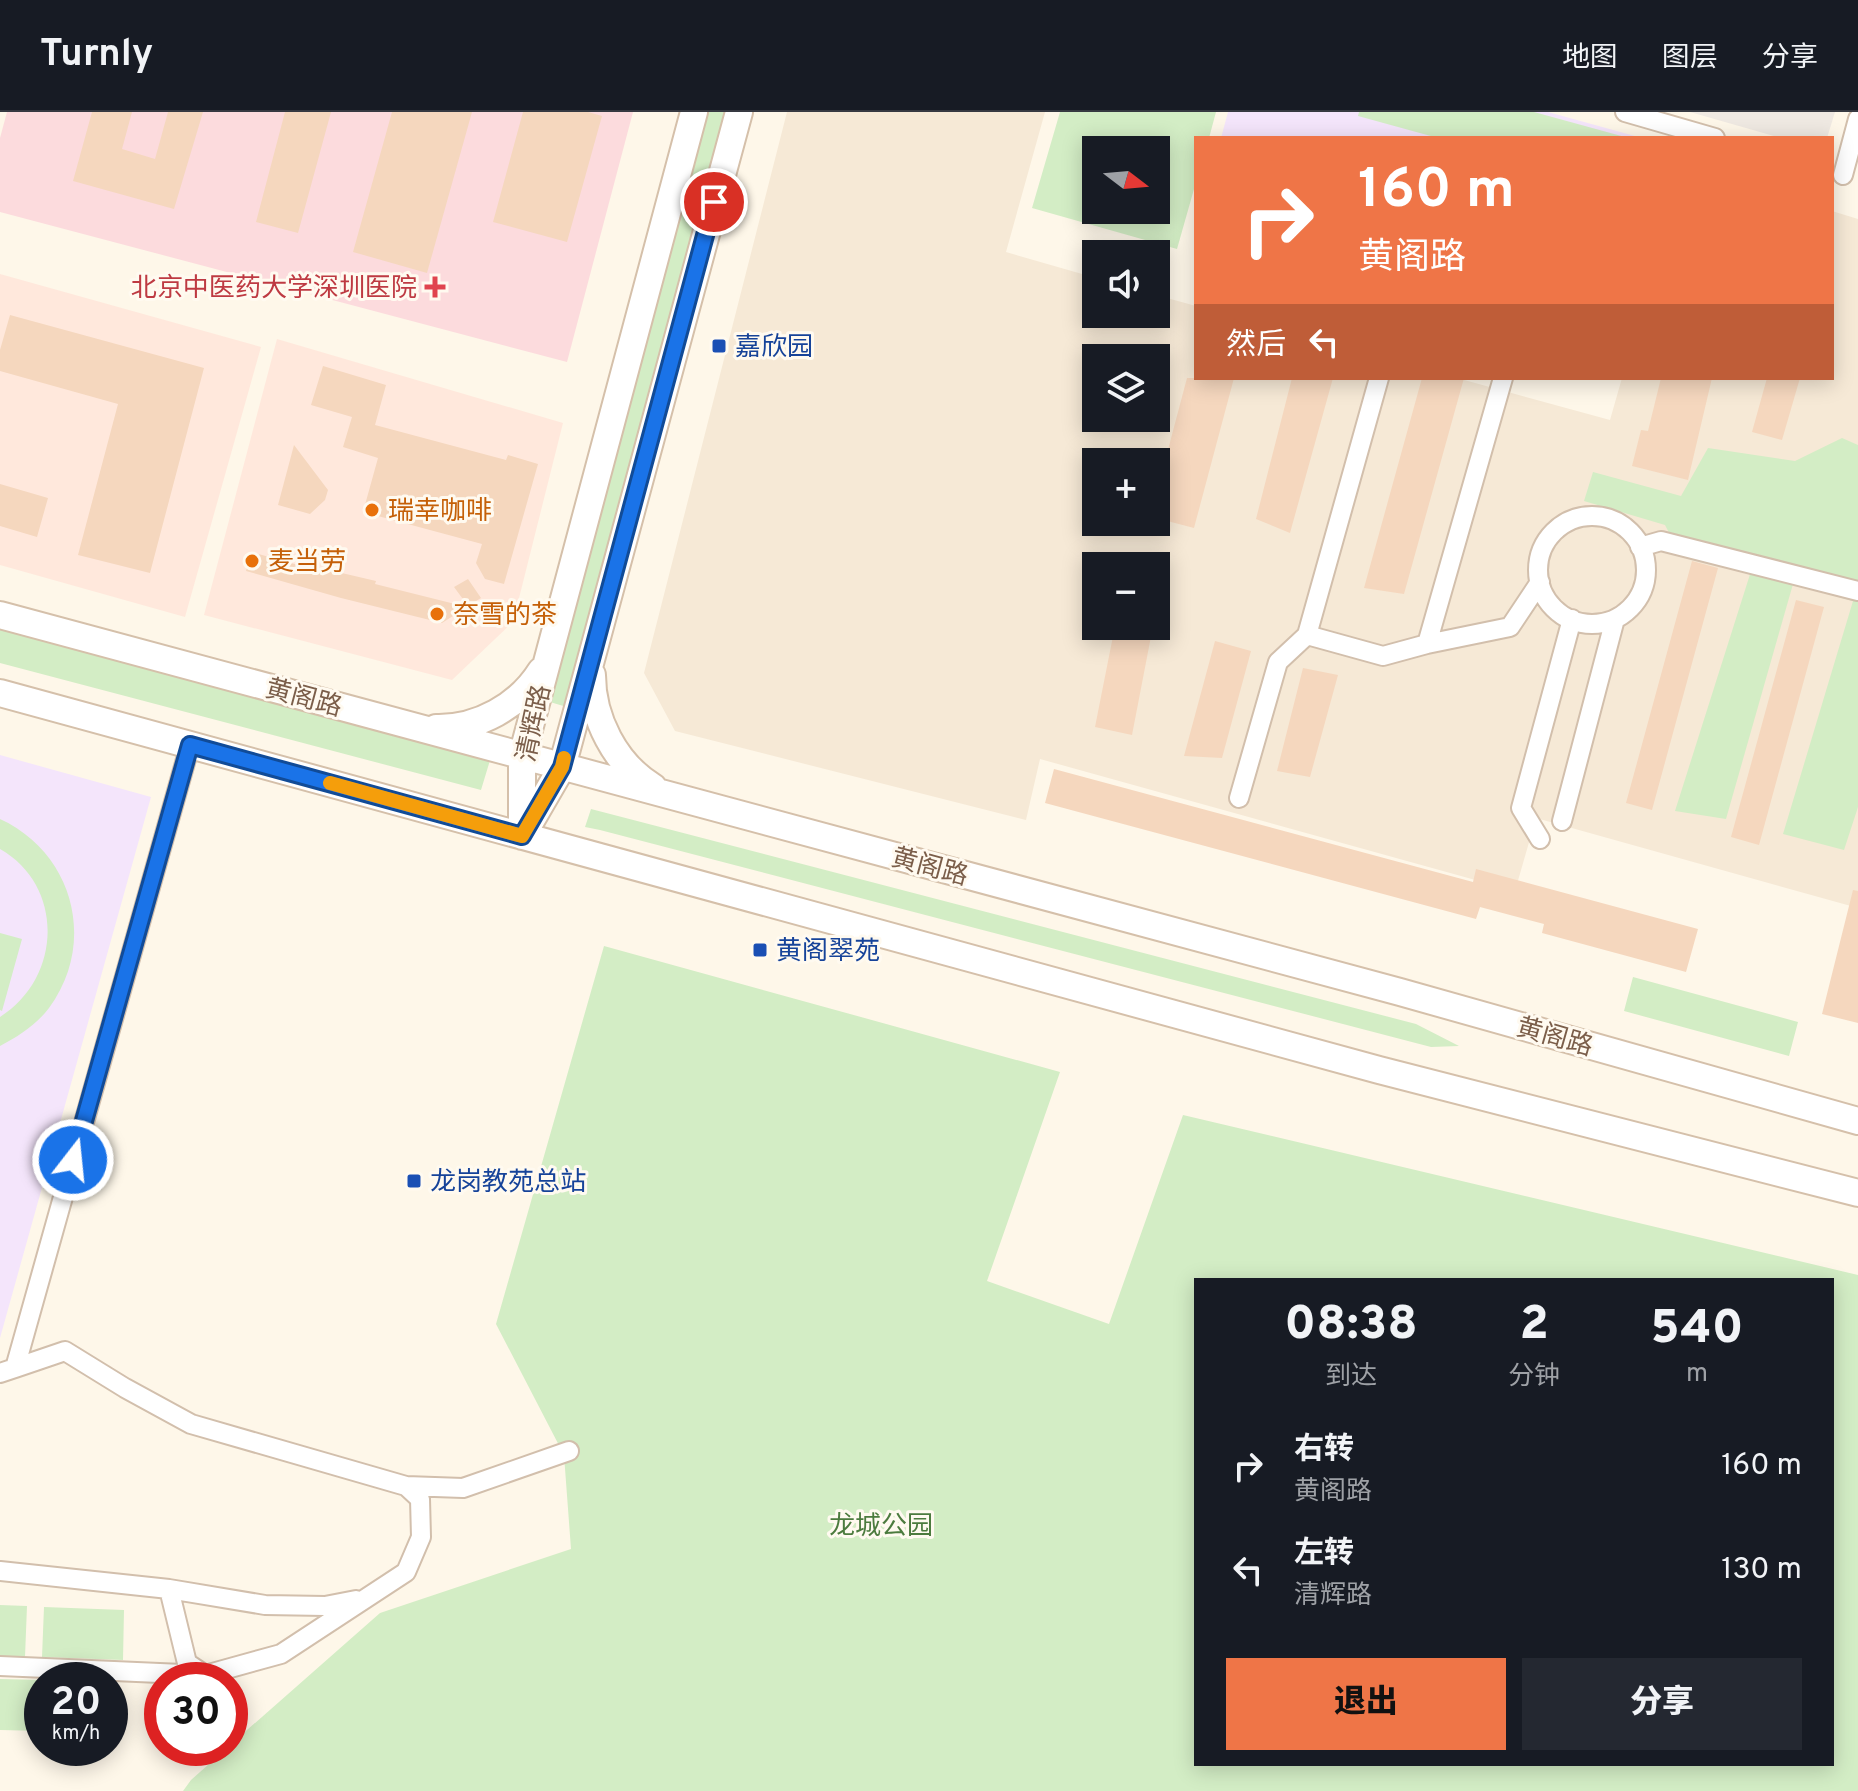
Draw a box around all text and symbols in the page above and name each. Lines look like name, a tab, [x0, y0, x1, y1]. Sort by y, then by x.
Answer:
text: Turnly	[40, 31, 153, 80]
text: 地图	[1562, 41, 1618, 77]
text: 图层	[1662, 41, 1718, 77]
text: 分享	[1762, 41, 1818, 77]
north arrow	[1082, 136, 1170, 224]
map controls	[1082, 136, 1170, 640]
text: 160 m	[1358, 157, 1515, 227]
pin	[680, 168, 748, 236]
icon: right	[1226, 168, 1330, 272]
icon: arrive	[692, 180, 736, 224]
text: 黄阁路	[1358, 236, 1466, 282]
button: sound	[1082, 240, 1170, 328]
place label: 北京中医药大学深圳医院	[131, 273, 417, 306]
marker: 北京中医药大学深圳医院	[424, 276, 446, 298]
icon: left	[1302, 320, 1346, 364]
text: 然后	[1226, 328, 1286, 365]
place label: 嘉欣园	[735, 332, 813, 365]
marker: 嘉欣园	[710, 337, 728, 355]
button: layers	[1082, 344, 1170, 432]
button: +	[1082, 448, 1170, 536]
place label: 瑞幸咖啡	[388, 496, 492, 529]
marker: 瑞幸咖啡	[363, 501, 381, 519]
place label: 麦当劳	[268, 547, 346, 580]
marker: 麦当劳	[243, 552, 261, 570]
button: −	[1082, 552, 1170, 640]
place label: 奈雪的茶	[453, 600, 557, 633]
marker: 奈雪的茶	[428, 605, 446, 623]
street label: 黄阁路	[261, 673, 345, 725]
street label: 清辉路	[511, 682, 560, 765]
street label: 黄阁路	[887, 842, 971, 894]
place label: 黄阁翠苑	[776, 936, 880, 969]
marker: 黄阁翠苑	[751, 941, 769, 959]
street label: 黄阁路	[1512, 1012, 1596, 1065]
position arrow	[31, 1118, 115, 1202]
place label: 龙岗教苑总站	[430, 1167, 586, 1200]
marker: 龙岗教苑总站	[405, 1172, 423, 1190]
text: 08:38	[1284, 1296, 1418, 1356]
text: 2	[1520, 1296, 1549, 1356]
text: 540	[1651, 1300, 1744, 1360]
text: m	[1686, 1358, 1708, 1391]
text: 到达	[1325, 1361, 1377, 1394]
text: 分钟	[1508, 1361, 1560, 1394]
text: 右转	[1294, 1432, 1354, 1469]
icon: right	[1226, 1444, 1270, 1488]
text: 160 m	[1721, 1448, 1802, 1485]
text: 黄阁路	[1294, 1476, 1372, 1509]
park label: 龙城公园	[829, 1511, 933, 1544]
text: 左转	[1294, 1536, 1354, 1573]
icon: left	[1226, 1548, 1270, 1592]
text: 130 m	[1721, 1552, 1802, 1589]
text: 清辉路	[1294, 1580, 1372, 1613]
button: 退出	[1226, 1658, 1506, 1750]
button: 分享	[1522, 1658, 1802, 1750]
speed limit sign: 30	[144, 1662, 248, 1766]
text: 20	[51, 1679, 101, 1729]
text: km/h	[52, 1721, 100, 1747]

